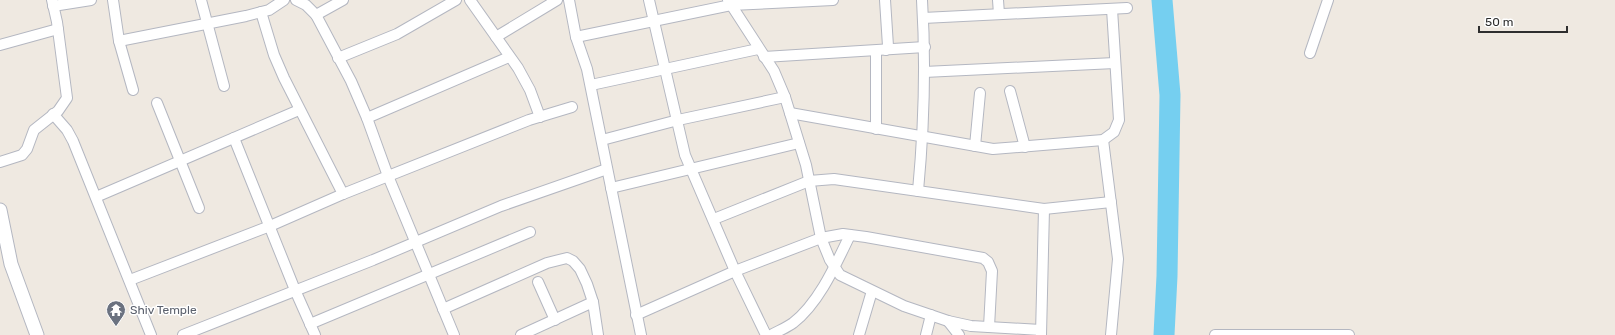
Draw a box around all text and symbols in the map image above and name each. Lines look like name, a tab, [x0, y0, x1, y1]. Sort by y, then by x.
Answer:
scale bar	[1479, 8, 1567, 34]
text: 50 m	[1485, 15, 1513, 29]
temple icon: Shiv Temple	[105, 299, 127, 327]
place label: Shiv Temple	[130, 303, 197, 317]

